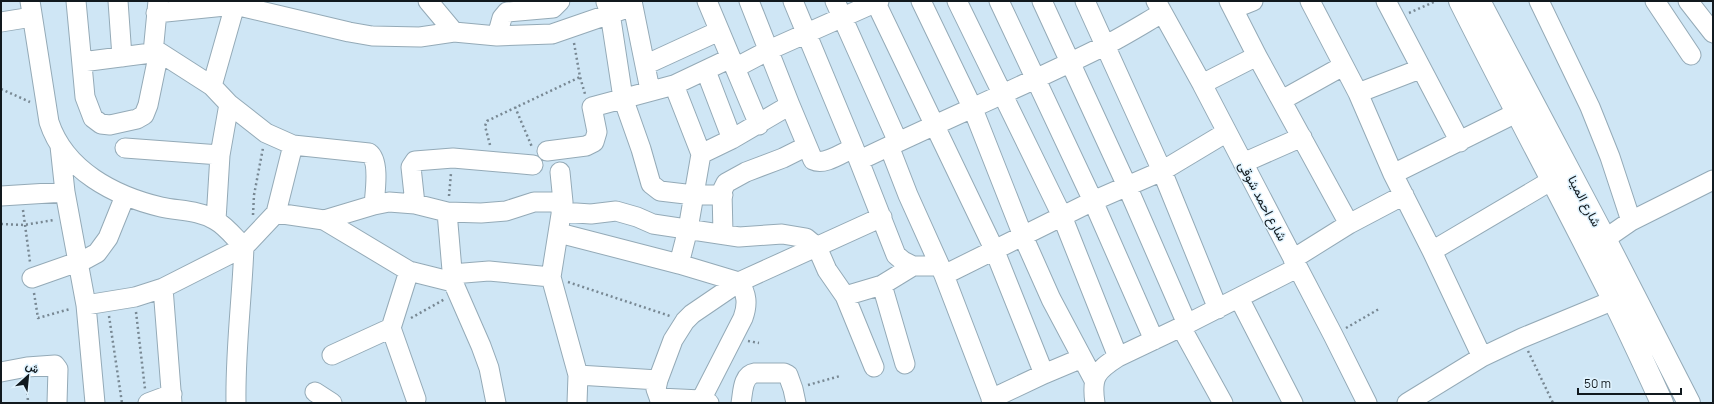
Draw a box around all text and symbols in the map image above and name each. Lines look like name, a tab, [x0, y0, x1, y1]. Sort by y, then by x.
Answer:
street label: شارع احمد شوقى	[1234, 158, 1292, 244]
street label: شارع المينا	[1563, 172, 1606, 230]
north arrow	[8, 356, 48, 396]
text: ش	[23, 357, 42, 376]
scale bar	[1578, 370, 1681, 396]
text: 50 m	[1584, 375, 1611, 392]

